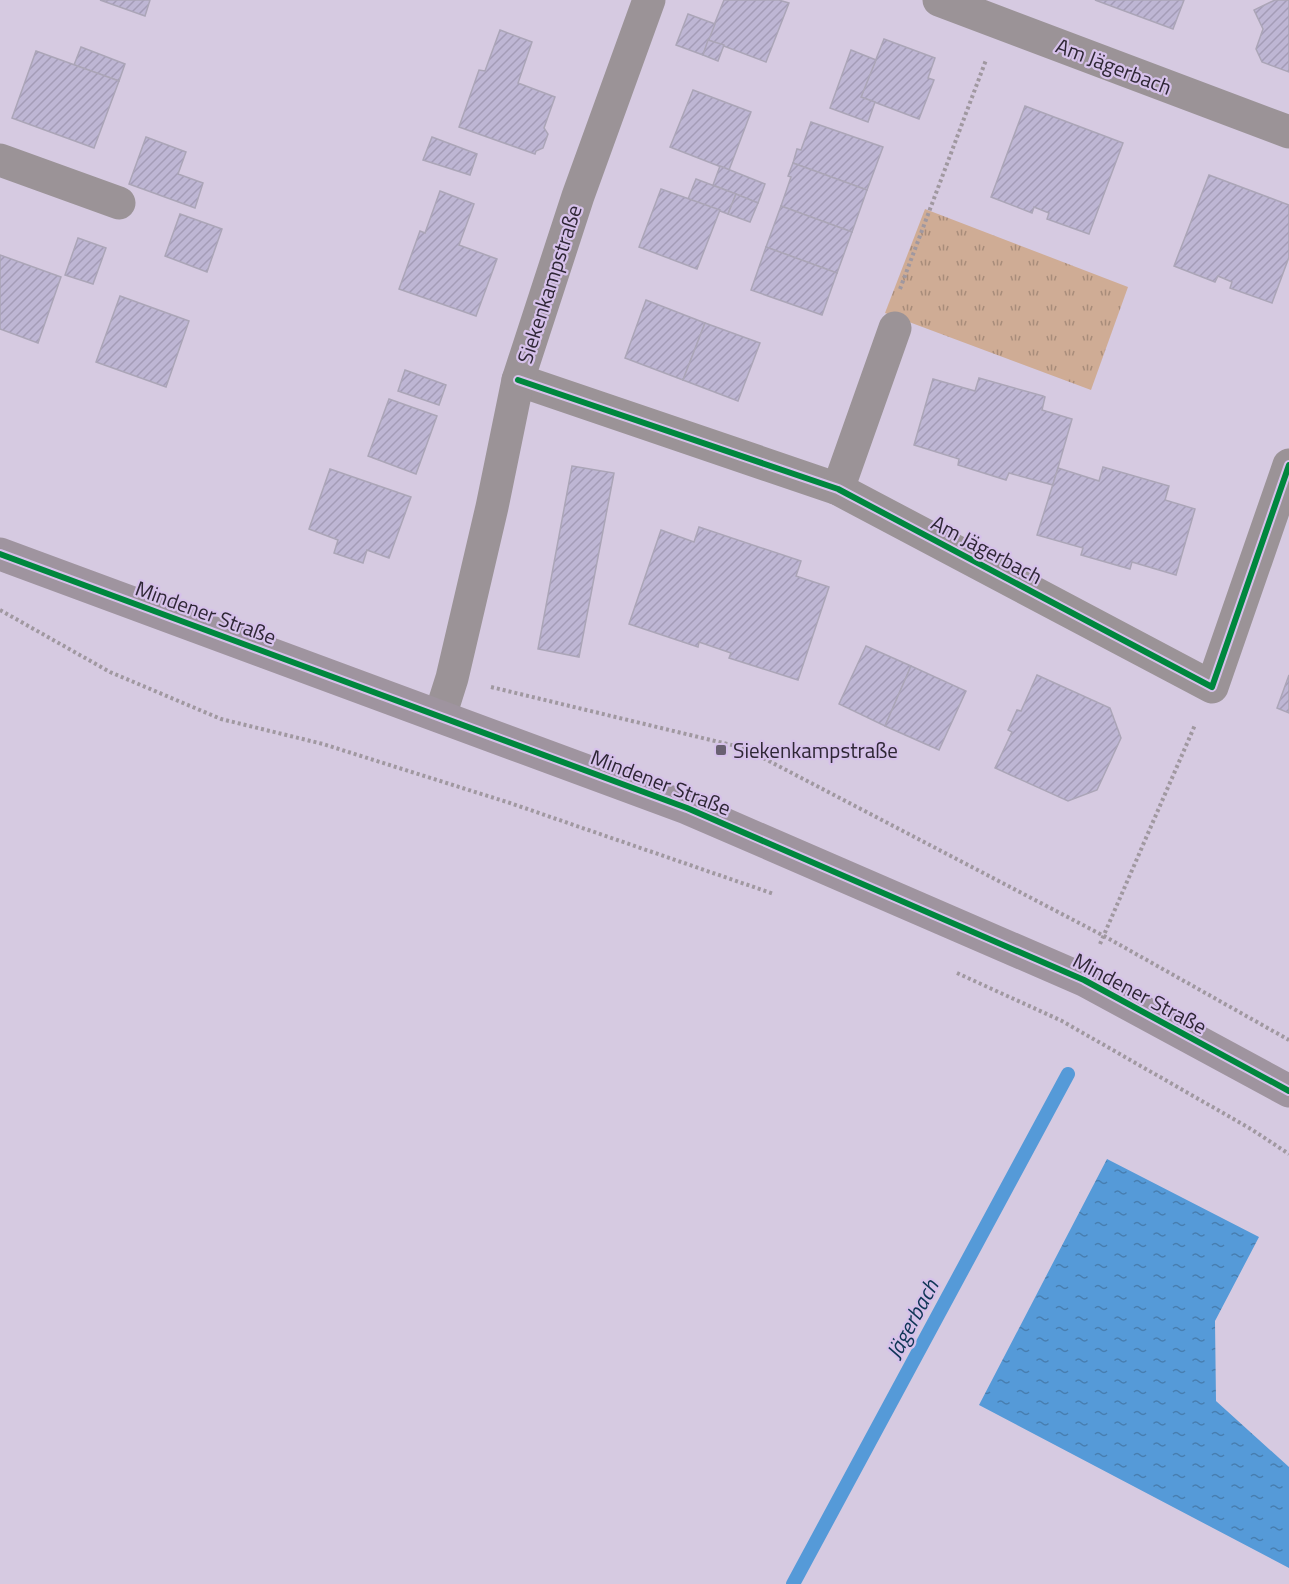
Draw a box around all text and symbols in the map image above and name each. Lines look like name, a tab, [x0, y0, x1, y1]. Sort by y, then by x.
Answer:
street label: Am Jägerbach	[1051, 29, 1177, 103]
street label: Siekenkampstraße	[508, 201, 590, 367]
street label: Am Jägerbach	[926, 506, 1048, 592]
street label: Mindener Straße	[131, 572, 281, 652]
place label: Siekenkampstraße	[733, 734, 898, 766]
street label: Mindener Straße	[586, 741, 736, 823]
marker: Siekenkampstraße	[714, 743, 728, 757]
street label: Mindener Straße	[1067, 944, 1213, 1042]
water label: Jägerbach	[877, 1272, 948, 1365]

